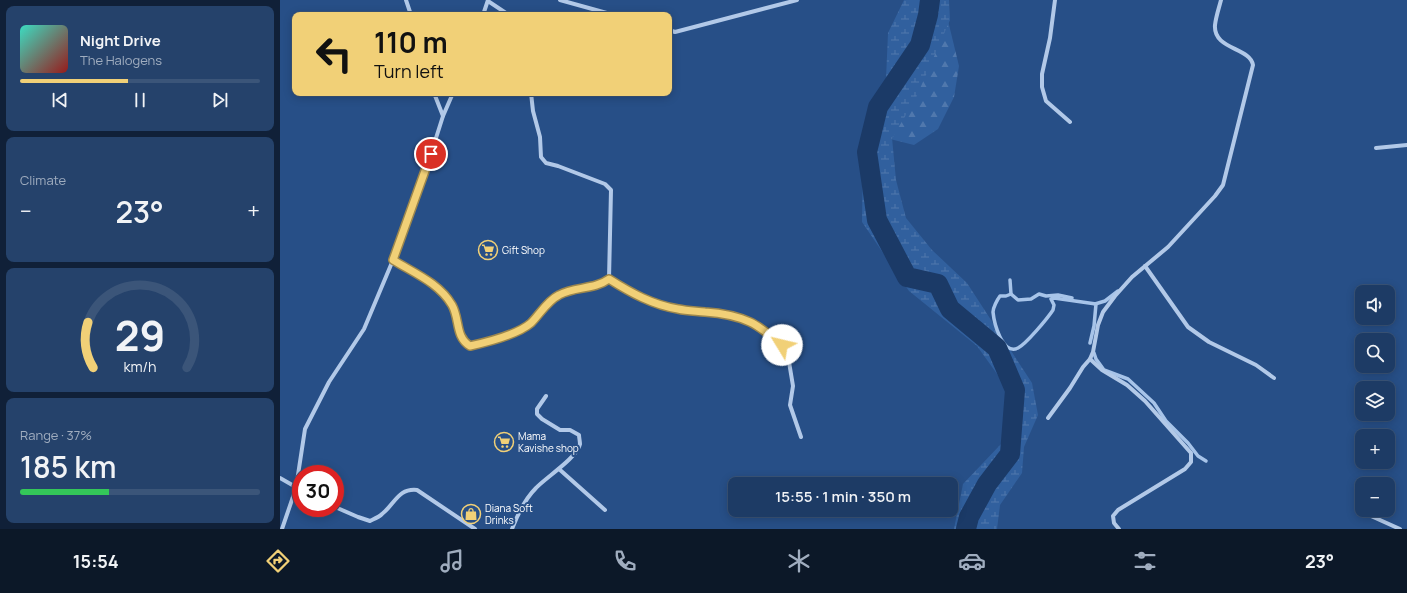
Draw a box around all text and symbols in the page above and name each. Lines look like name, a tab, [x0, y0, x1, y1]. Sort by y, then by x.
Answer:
text: 110 m	[374, 23, 448, 61]
icon: left	[308, 28, 360, 80]
text: Night Drive	[80, 30, 161, 51]
text: The Halogens	[80, 51, 162, 69]
text: Turn left	[374, 59, 444, 83]
icon: previous	[49, 89, 71, 111]
icon: pause	[129, 89, 151, 111]
icon: next	[209, 89, 231, 111]
pin	[414, 137, 448, 171]
icon: arrive	[420, 143, 442, 165]
text: Climate	[20, 171, 66, 189]
text: 23°	[115, 191, 164, 232]
text: −	[20, 196, 32, 226]
text: +	[247, 196, 260, 226]
supermarket icon: Gift Shop	[477, 239, 499, 261]
place label: Gift Shop	[502, 243, 545, 257]
map controls	[1355, 285, 1395, 517]
button: sound	[1355, 285, 1395, 325]
text: 29	[115, 307, 165, 363]
position arrow	[761, 324, 803, 366]
button: search	[1355, 333, 1395, 373]
text: km/h	[123, 356, 157, 375]
button: layers	[1355, 381, 1395, 421]
text: Range · 37%	[20, 426, 92, 444]
place label: Mama Kavishe shop	[518, 429, 579, 455]
button: +	[1355, 429, 1395, 469]
supermarket icon: Mama Kavishe shop	[493, 431, 515, 453]
text: 185 km	[20, 446, 116, 487]
speed limit sign: 30	[292, 465, 344, 517]
button: −	[1355, 477, 1395, 517]
text: 15:55 · 1 min · 350 m	[775, 486, 911, 507]
place label: Diana Soft Drinks	[485, 501, 533, 527]
shop icon: Diana Soft Drinks	[460, 503, 482, 525]
icon: directions	[264, 547, 292, 575]
icon: music	[438, 547, 466, 575]
icon: phone	[611, 547, 639, 575]
icon: climate	[785, 547, 813, 575]
icon: car	[958, 547, 986, 575]
icon: filters	[1131, 547, 1159, 575]
text: 15:54	[73, 549, 119, 573]
text: 23°	[1305, 549, 1334, 573]

